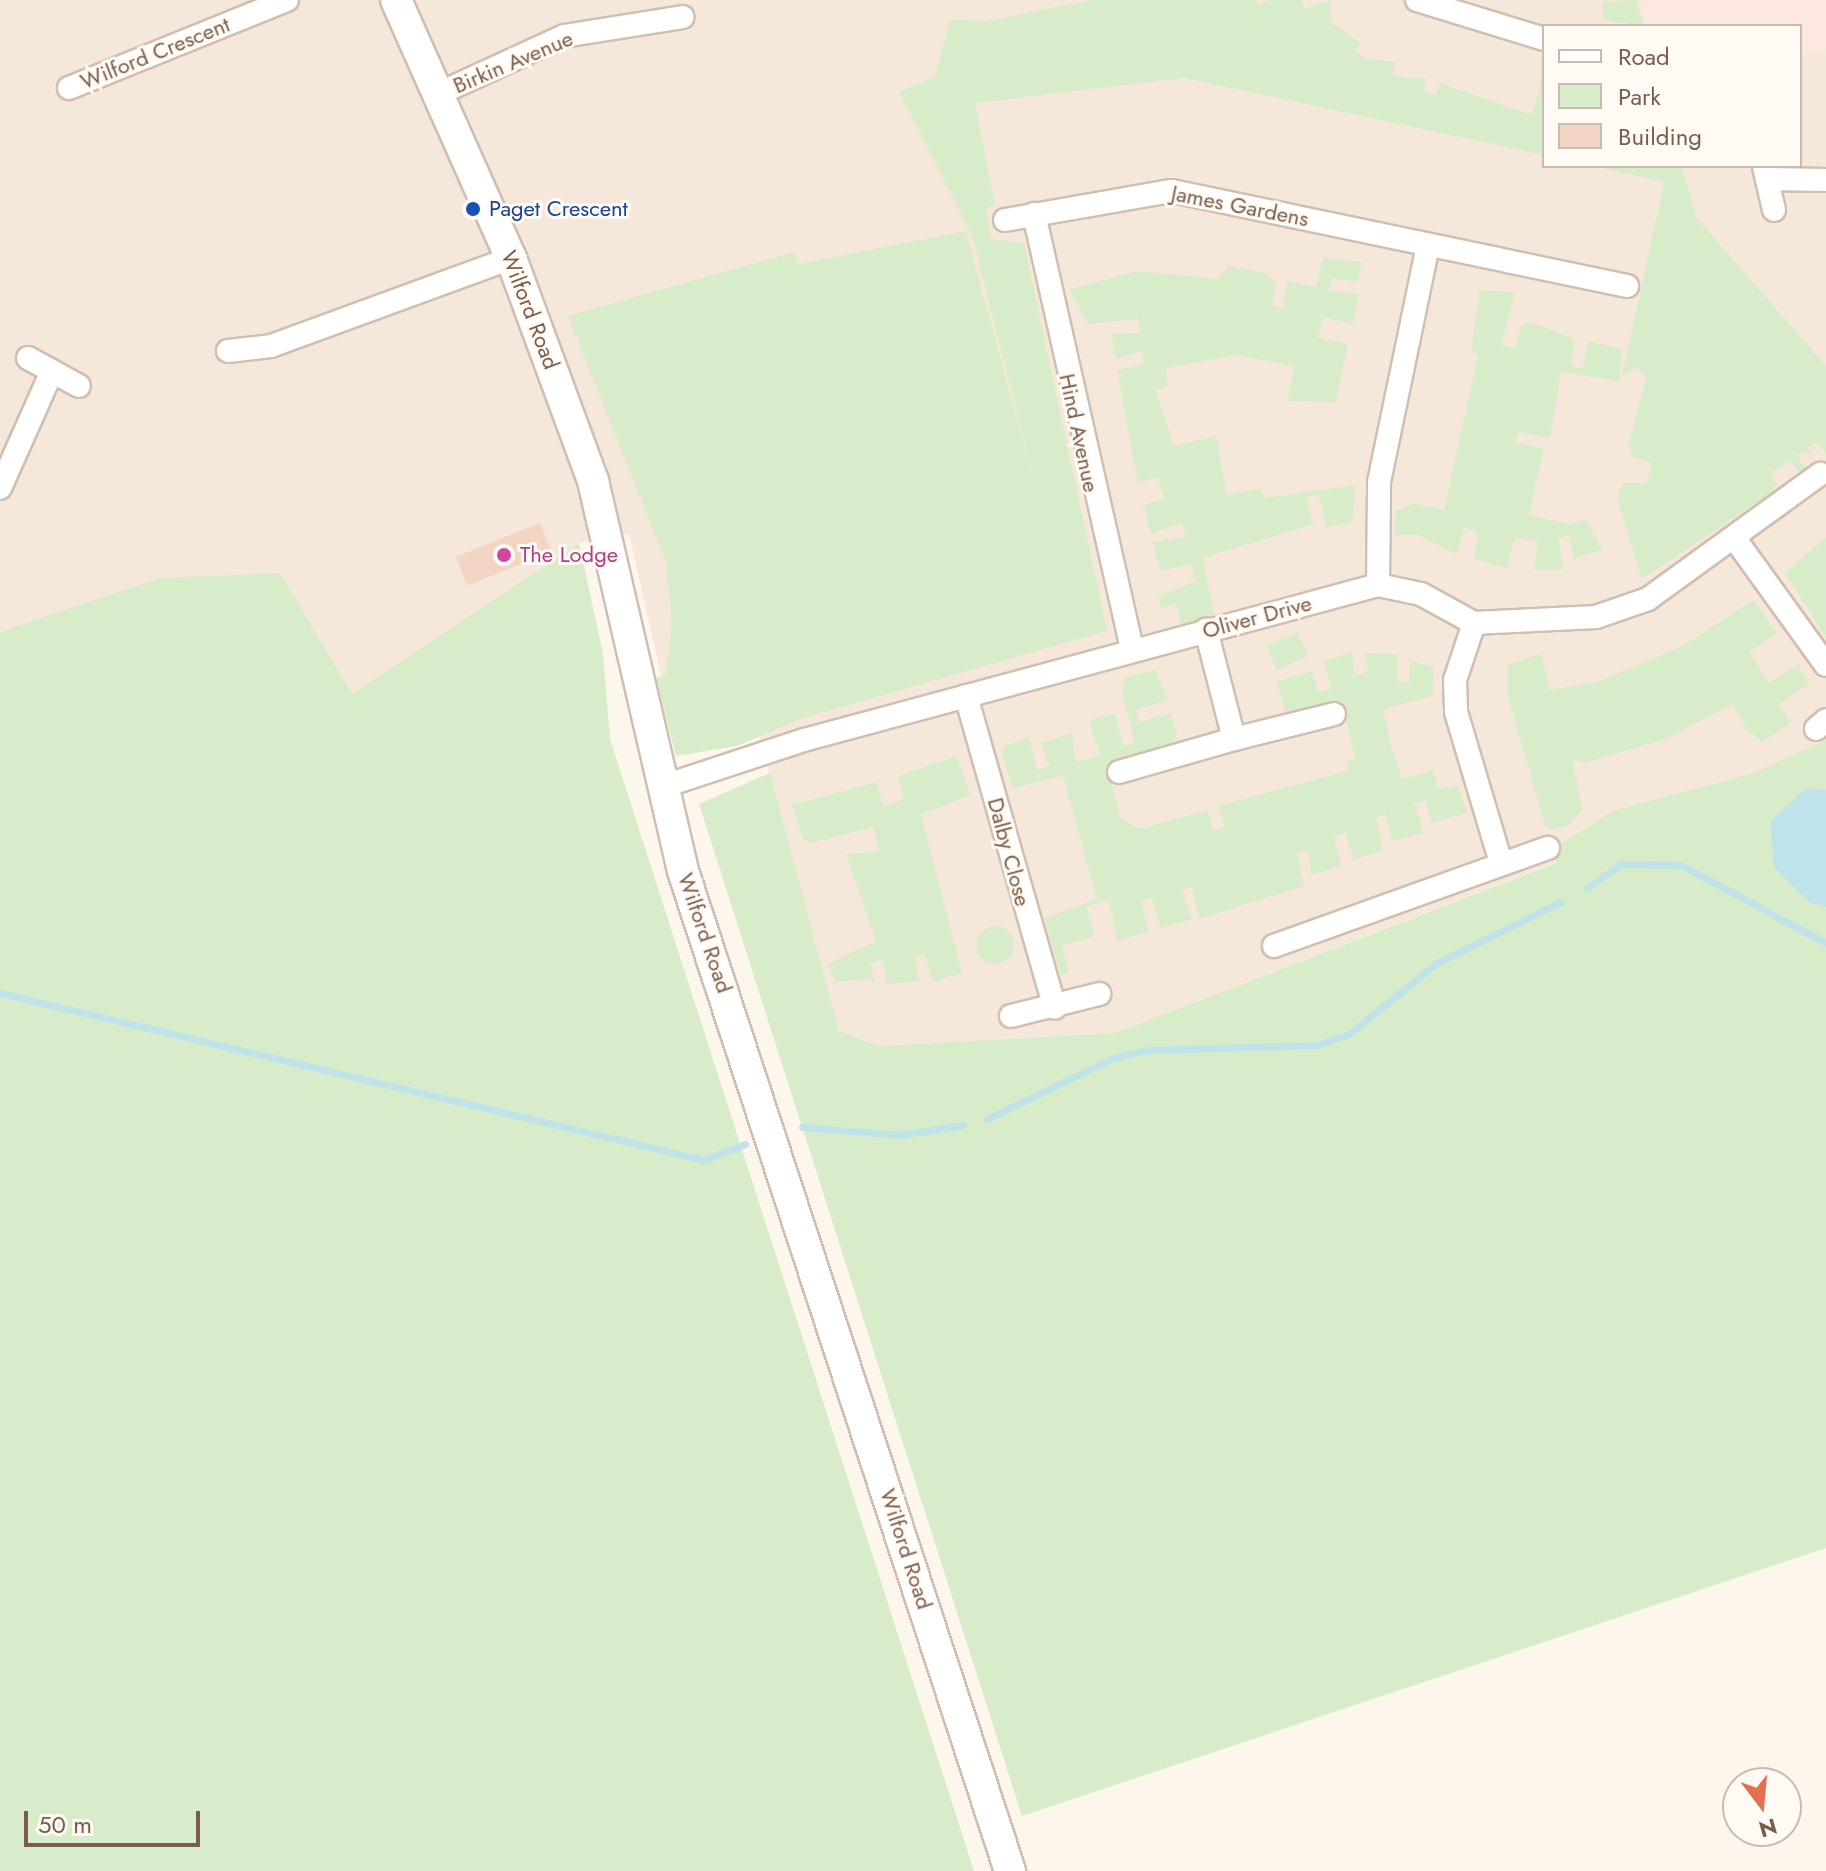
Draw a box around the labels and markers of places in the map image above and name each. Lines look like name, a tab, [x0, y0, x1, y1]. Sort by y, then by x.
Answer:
place label: Paget Crescent	[489, 196, 628, 222]
marker: Paget Crescent	[464, 200, 482, 218]
place label: The Lodge	[520, 542, 618, 568]
marker: The Lodge	[495, 546, 513, 564]

